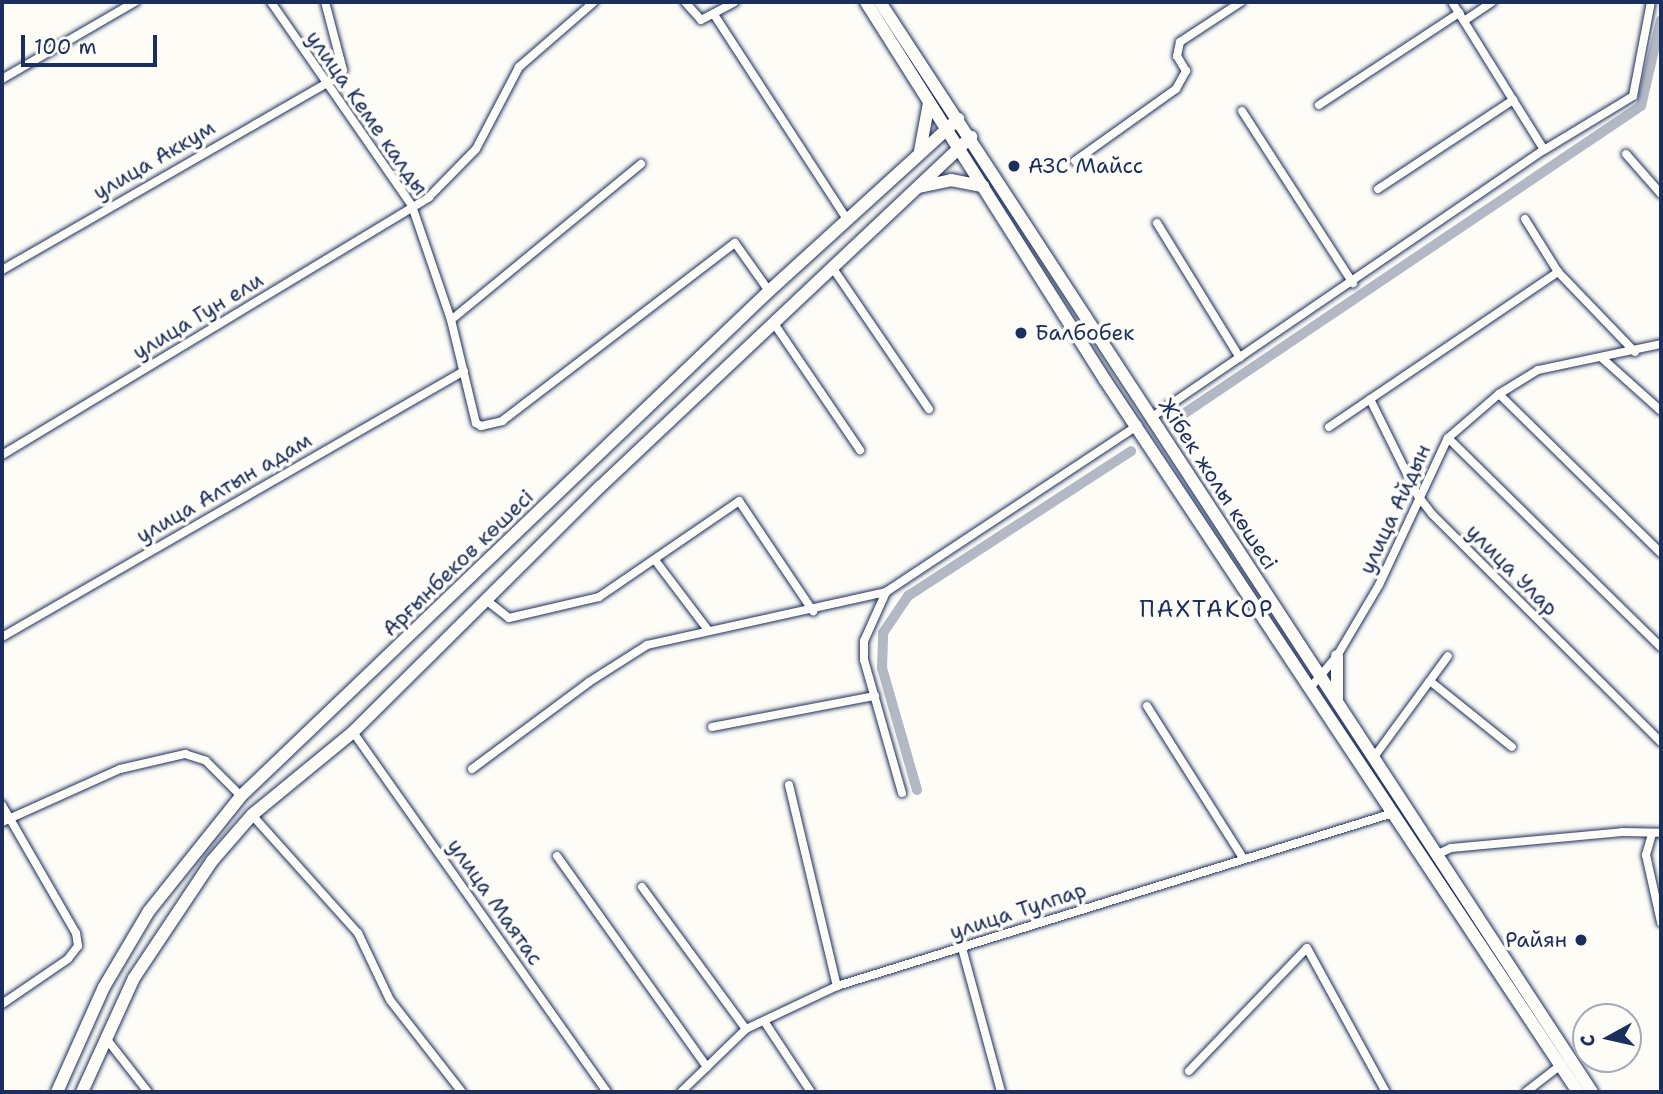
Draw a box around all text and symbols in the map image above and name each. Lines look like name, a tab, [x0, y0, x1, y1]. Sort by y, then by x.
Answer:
scale bar	[24, 21, 161, 65]
street label: улица Кеме калды	[301, 26, 433, 200]
text: 100 m	[34, 33, 97, 61]
street label: улица Аккум	[89, 115, 219, 205]
place label: АЗС Майсс	[1028, 153, 1143, 179]
marker: АЗС Майсс	[1006, 158, 1022, 174]
street label: улица Гун ели	[128, 267, 268, 365]
place label: Балбобек	[1035, 320, 1134, 346]
marker: Балбобек	[1013, 325, 1029, 341]
street label: Жібек жолы көшесі	[1153, 394, 1283, 574]
street label: улица Алтын адам	[132, 428, 316, 548]
street label: улица Айдын	[1354, 440, 1436, 578]
street label: Арғынбеков көшесі	[377, 484, 539, 642]
street label: улица Улар	[1461, 519, 1563, 621]
district label: ПАХТАКОР	[1141, 595, 1273, 623]
street label: улица Маятас	[442, 834, 548, 970]
street label: улица Тулпар	[947, 877, 1089, 945]
place label: Райян	[1505, 927, 1567, 953]
marker: Райян	[1573, 932, 1589, 948]
north arrow	[1572, 1003, 1642, 1073]
text: С	[1575, 1033, 1601, 1048]

